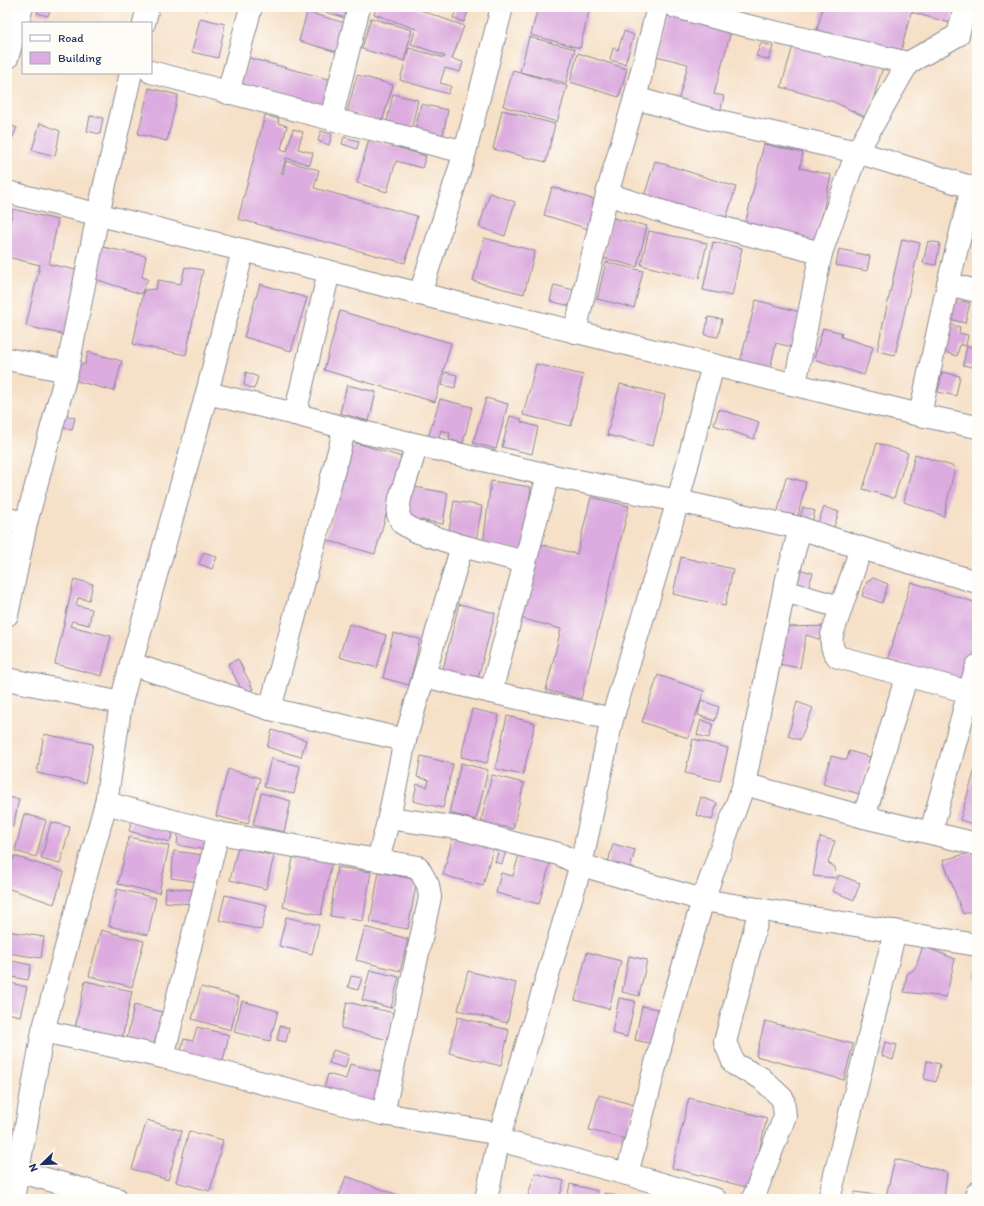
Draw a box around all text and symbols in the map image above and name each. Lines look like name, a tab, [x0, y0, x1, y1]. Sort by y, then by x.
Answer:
legend	[22, 22, 152, 74]
text: Road	[58, 31, 84, 45]
text: Building	[58, 51, 102, 65]
north arrow	[22, 1144, 62, 1184]
text: N	[26, 1162, 41, 1174]

